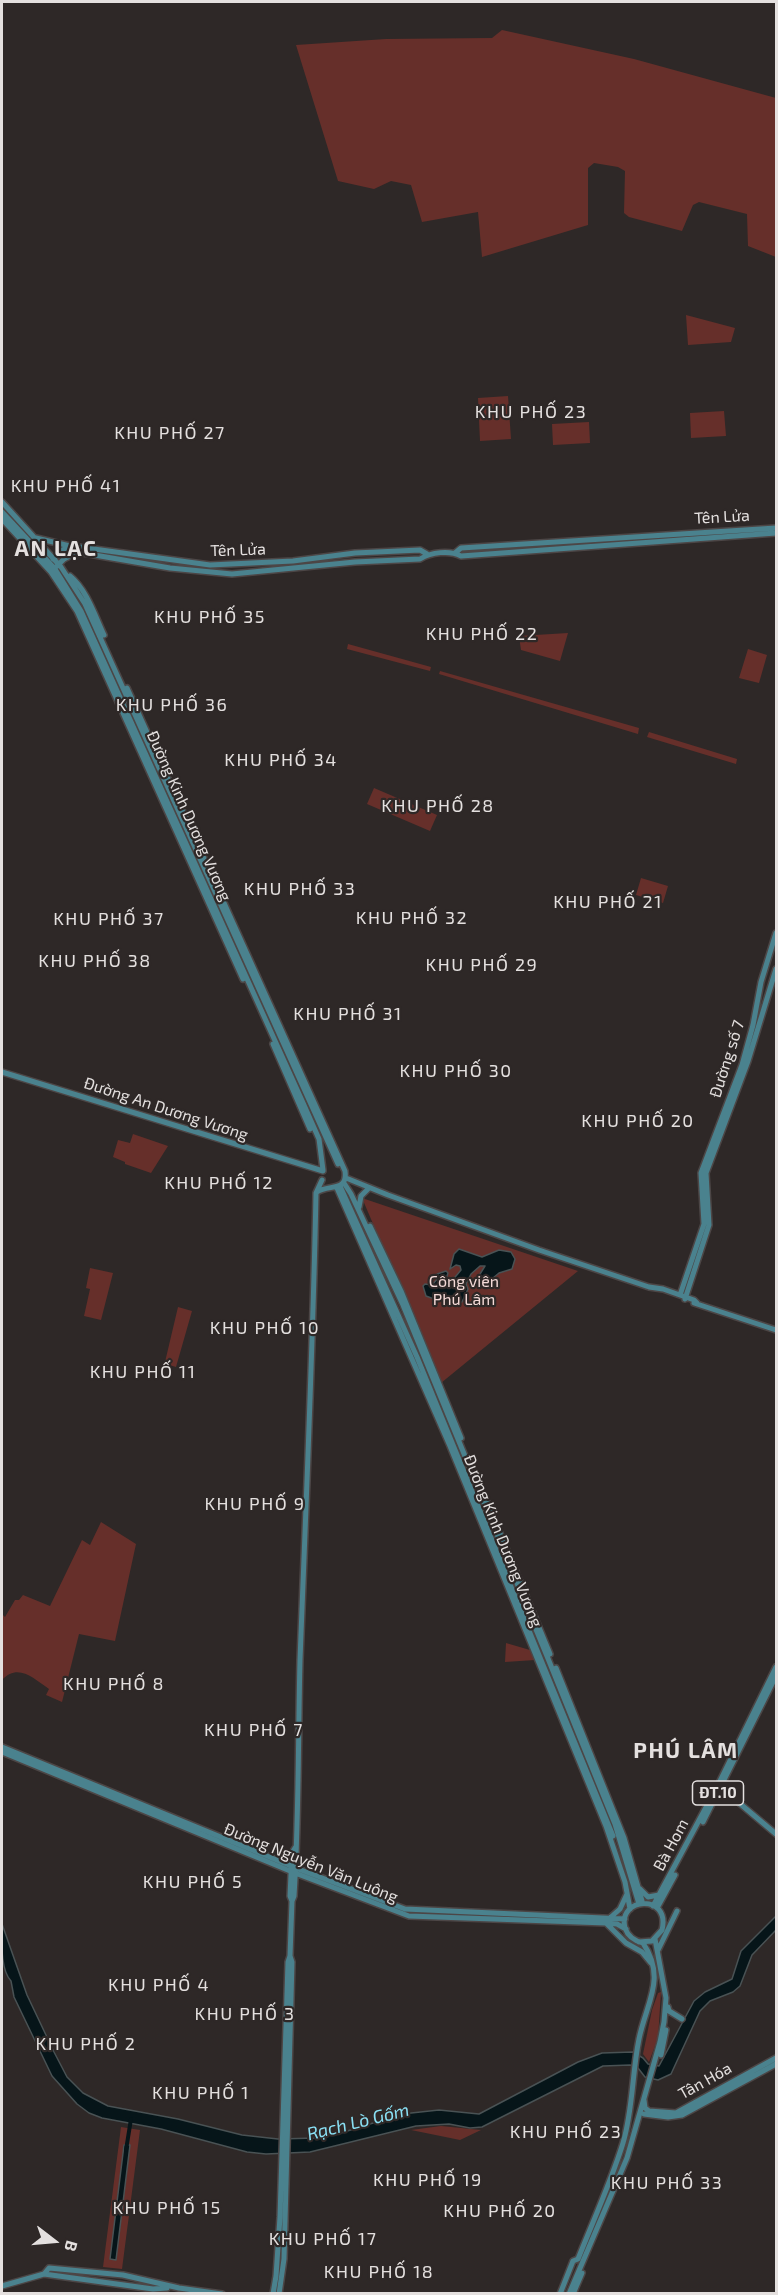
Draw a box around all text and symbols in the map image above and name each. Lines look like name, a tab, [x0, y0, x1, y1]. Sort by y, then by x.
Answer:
district label: KHU PHỐ 23	[475, 401, 587, 423]
district label: KHU PHỐ 27	[114, 422, 226, 444]
district label: KHU PHỐ 41	[11, 475, 121, 497]
street label: Tên Lửa	[694, 506, 750, 528]
district label: AN LẠC	[15, 536, 97, 562]
street label: Tên Lửa	[210, 539, 266, 561]
district label: KHU PHỐ 35	[154, 606, 266, 628]
district label: KHU PHỐ 22	[426, 623, 538, 645]
district label: KHU PHỐ 36	[116, 694, 228, 716]
street label: Đường Kinh Dương Vương	[143, 728, 235, 904]
district label: KHU PHỐ 34	[224, 749, 338, 771]
district label: KHU PHỐ 28	[381, 795, 495, 817]
district label: KHU PHỐ 33	[244, 878, 356, 900]
district label: KHU PHỐ 21	[553, 891, 663, 913]
district label: KHU PHỐ 32	[356, 907, 468, 929]
district label: KHU PHỐ 37	[53, 908, 165, 930]
district label: KHU PHỐ 38	[38, 950, 152, 972]
district label: KHU PHỐ 29	[426, 954, 538, 976]
district label: KHU PHỐ 31	[293, 1003, 403, 1025]
street label: Đường số 7	[705, 1018, 749, 1100]
district label: KHU PHỐ 30	[399, 1060, 513, 1082]
street label: Đường An Dương Vương	[81, 1073, 251, 1145]
district label: KHU PHỐ 20	[581, 1110, 695, 1132]
district label: KHU PHỐ 12	[164, 1172, 274, 1194]
park label: Công viên Phú Lâm	[429, 1272, 499, 1310]
district label: KHU PHỐ 10	[210, 1317, 320, 1339]
district label: KHU PHỐ 11	[90, 1361, 196, 1383]
street label: Đường Kinh Dương Vương	[460, 1452, 546, 1630]
district label: KHU PHỐ 9	[204, 1493, 306, 1515]
district label: KHU PHỐ 8	[63, 1673, 165, 1695]
district label: KHU PHỐ 7	[204, 1719, 304, 1741]
district label: PHÚ LÂM	[633, 1738, 739, 1764]
road number: ĐT.10	[692, 1781, 744, 1805]
street label: Bà Hom	[649, 1816, 693, 1874]
street label: Đường Nguyễn Văn Luông	[221, 1819, 401, 1907]
district label: KHU PHỐ 5	[143, 1871, 243, 1893]
district label: KHU PHỐ 4	[108, 1974, 210, 1996]
district label: KHU PHỐ 3	[195, 2003, 295, 2025]
district label: KHU PHỐ 2	[36, 2033, 136, 2055]
street label: Tân Hóa	[675, 2059, 735, 2103]
district label: KHU PHỐ 1	[152, 2082, 250, 2104]
water label: Rạch Lò Gốm	[305, 2099, 411, 2145]
district label: KHU PHỐ 23	[510, 2121, 622, 2143]
district label: KHU PHỐ 19	[373, 2169, 483, 2191]
district label: KHU PHỐ 33	[611, 2172, 723, 2194]
district label: KHU PHỐ 15	[112, 2197, 222, 2219]
district label: KHU PHỐ 20	[443, 2200, 557, 2222]
north arrow	[24, 2211, 84, 2271]
district label: KHU PHỐ 17	[269, 2228, 377, 2250]
text: B	[61, 2239, 82, 2254]
district label: KHU PHỐ 18	[324, 2261, 434, 2283]

